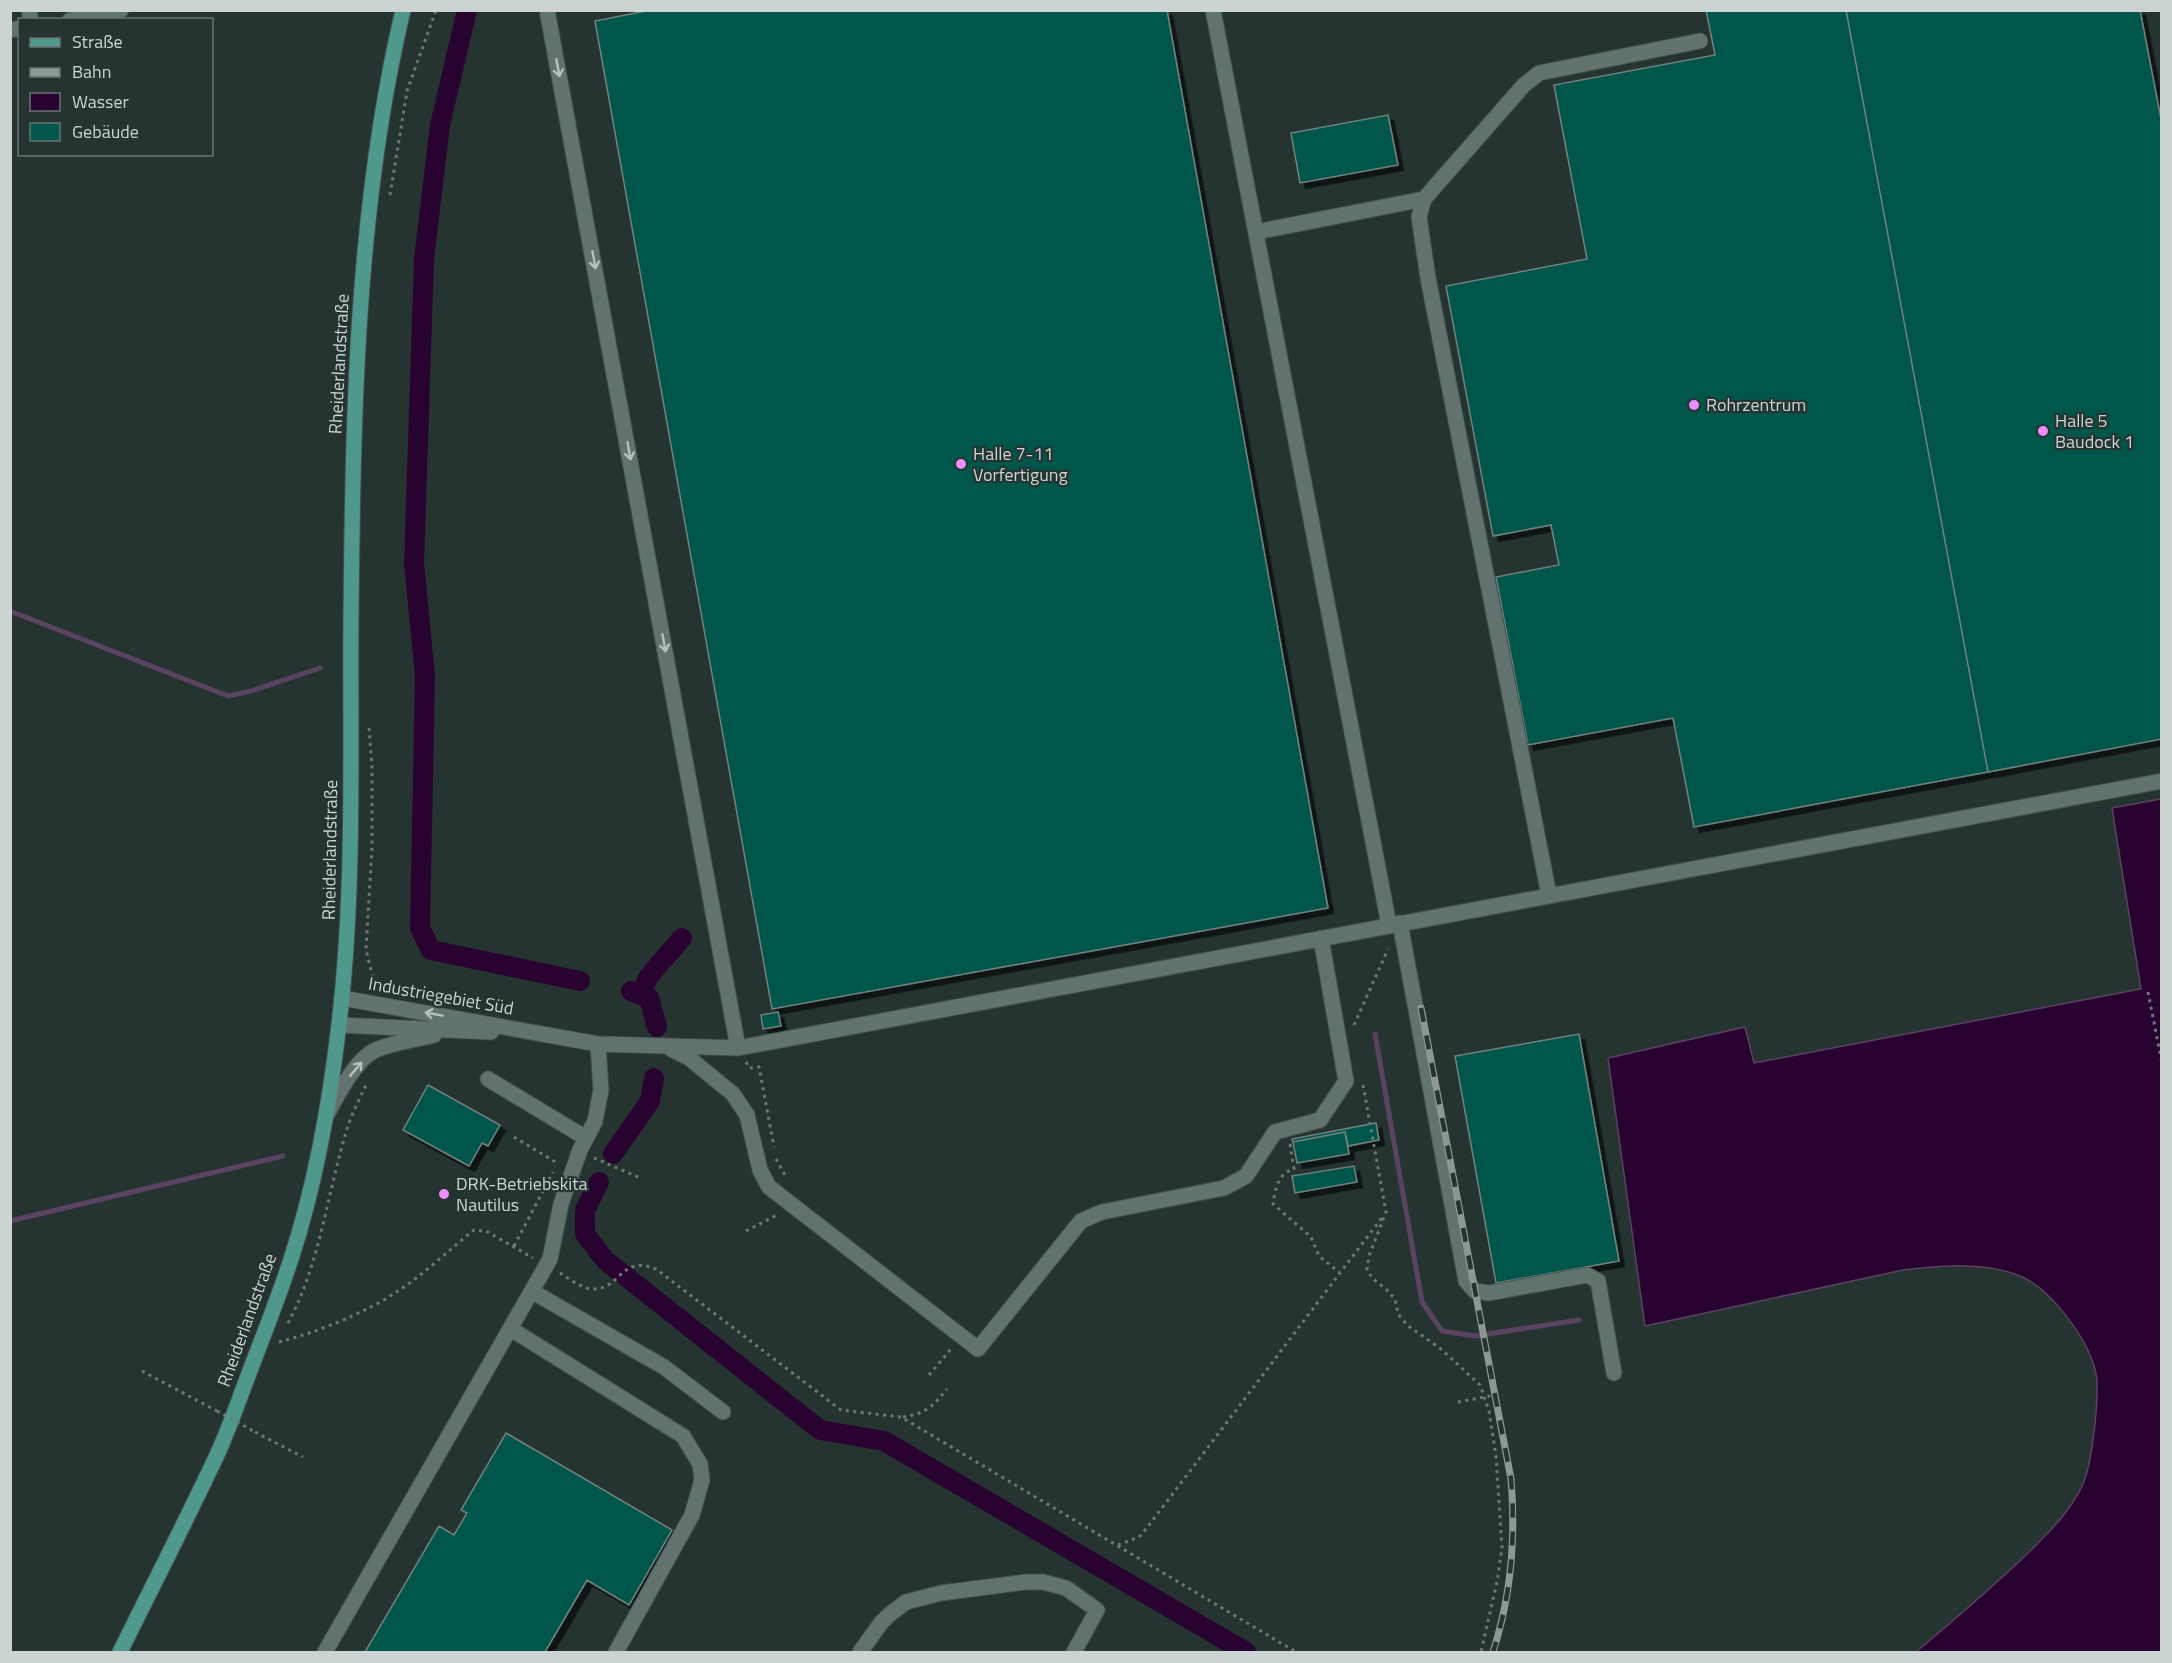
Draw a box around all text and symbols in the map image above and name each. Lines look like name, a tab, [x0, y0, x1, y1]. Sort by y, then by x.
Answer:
legend	[18, 18, 213, 156]
text: Straße	[72, 28, 123, 55]
text: Bahn	[72, 58, 111, 85]
one-way arrow	[553, 58, 564, 77]
text: Wasser	[72, 88, 129, 115]
text: Gebäude	[72, 118, 139, 145]
one-way arrow	[589, 249, 600, 269]
street label: Rheiderlandstraße	[321, 293, 356, 435]
place label: Rohrzentrum	[1706, 391, 1806, 418]
marker: Rohrzentrum	[1687, 398, 1701, 412]
place label: Halle 5 Baudock 1	[2055, 407, 2134, 455]
marker: Halle 5 Baudock 1	[2036, 424, 2050, 438]
place label: Halle 7-11 Vorfertigung	[973, 440, 1068, 488]
one-way arrow	[624, 441, 635, 461]
marker: Halle 7-11 Vorfertigung	[954, 457, 968, 471]
one-way arrow	[659, 633, 670, 653]
street label: Rheiderlandstraße	[315, 780, 344, 920]
street label: Industriegebiet Süd	[366, 969, 516, 1022]
one-way arrow	[424, 1008, 444, 1019]
one-way arrow	[349, 1061, 362, 1077]
place label: DRK-Betriebskita Nautilus	[456, 1170, 588, 1218]
marker: DRK-Betriebskita Nautilus	[437, 1187, 451, 1201]
street label: Rheiderlandstraße	[210, 1249, 283, 1390]

